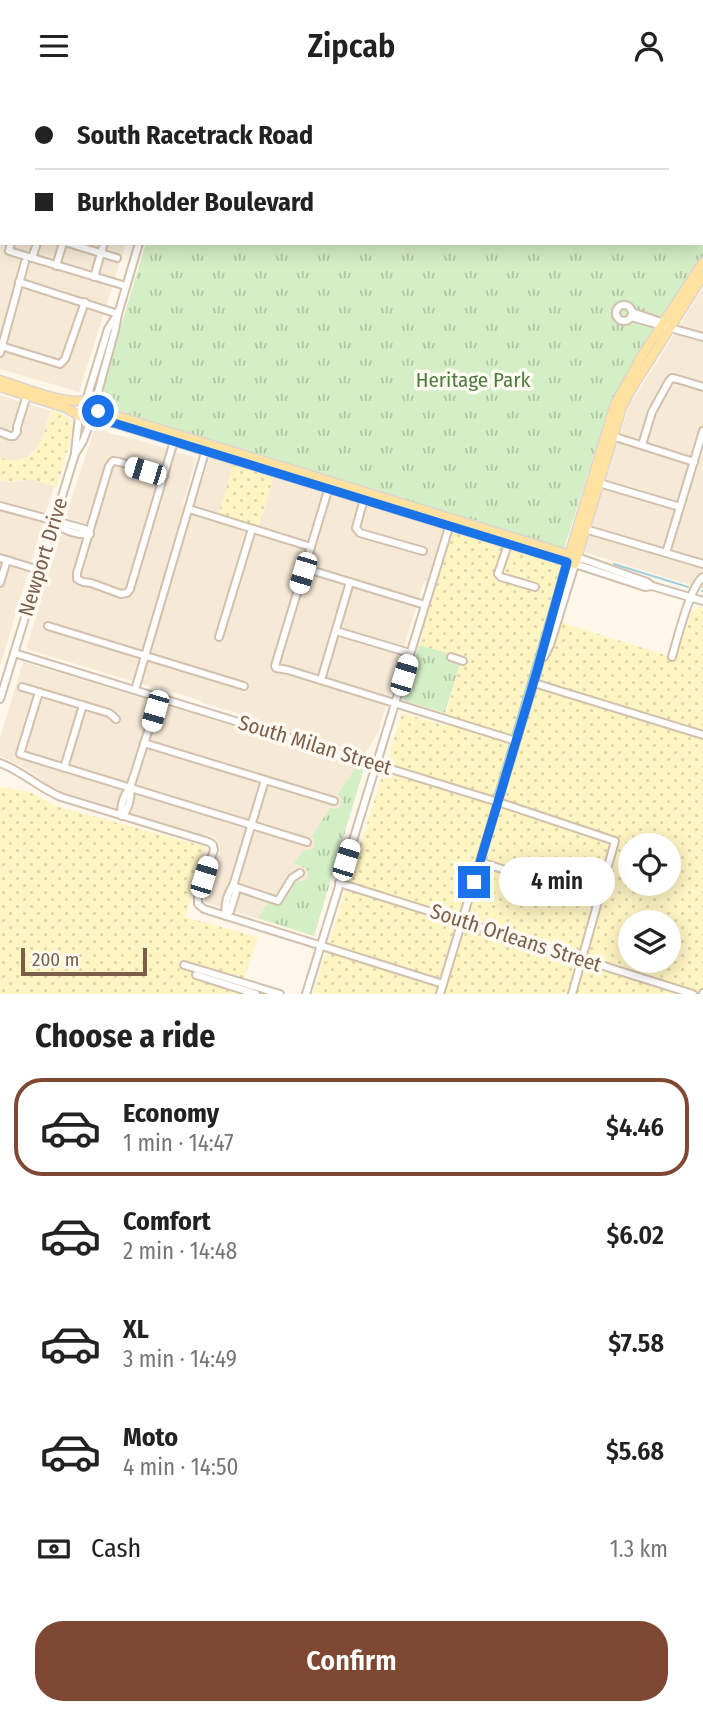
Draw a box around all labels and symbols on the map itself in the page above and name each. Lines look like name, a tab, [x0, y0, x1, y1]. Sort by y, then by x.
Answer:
park label: Heritage Park	[416, 367, 531, 393]
route start	[82, 395, 114, 427]
car	[122, 455, 169, 487]
street label: Newport Drive	[13, 495, 73, 619]
car	[287, 550, 320, 596]
car	[388, 652, 421, 698]
car	[140, 688, 171, 734]
street label: South Milan Street	[235, 709, 395, 781]
car	[330, 837, 363, 883]
car	[188, 854, 221, 900]
callout: 4 min	[498, 857, 614, 907]
route end	[458, 866, 490, 898]
street label: South Orleans Street	[427, 898, 605, 978]
scale bar	[21, 945, 147, 977]

